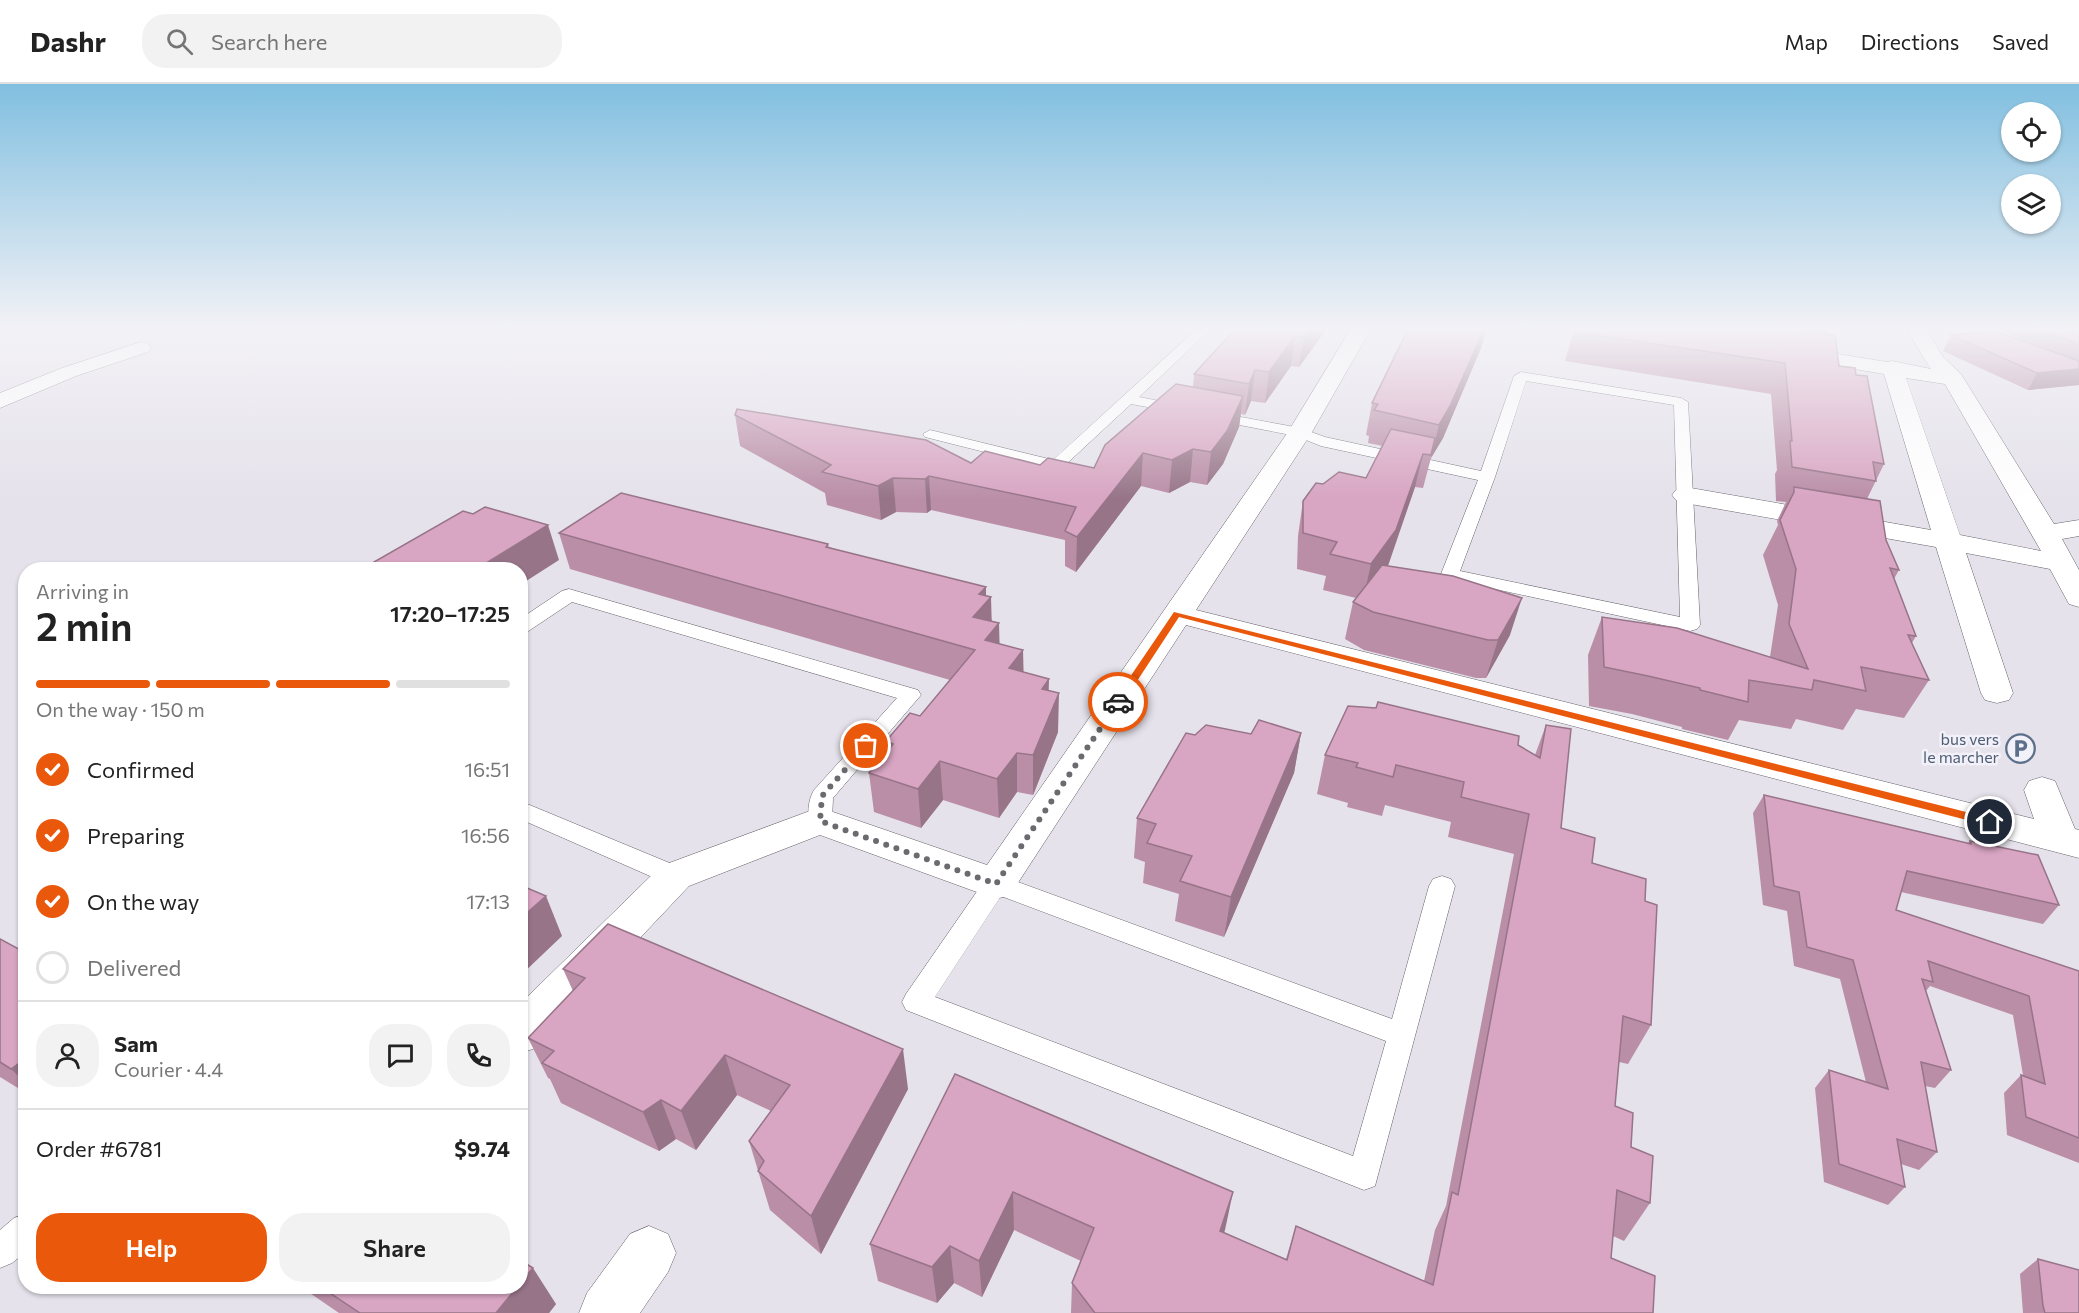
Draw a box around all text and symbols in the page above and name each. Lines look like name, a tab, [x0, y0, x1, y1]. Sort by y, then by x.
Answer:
search box	[142, 14, 562, 68]
text: Dashr	[30, 24, 106, 58]
icon: search	[163, 25, 196, 58]
text: Search here	[211, 28, 327, 55]
text: Map	[1785, 29, 1828, 54]
text: Directions	[1861, 29, 1959, 54]
text: Saved	[1992, 29, 2049, 54]
map controls	[2001, 102, 2061, 234]
button: locate	[2001, 102, 2061, 162]
button: layers	[2001, 174, 2061, 234]
text: Arriving in	[36, 579, 129, 603]
text: 17:20–17:25	[390, 600, 510, 627]
text: 2 min	[36, 601, 133, 649]
courier	[1088, 672, 1148, 732]
icon: car	[1102, 686, 1135, 719]
text: On the way · 150 m	[36, 697, 205, 721]
pin	[840, 720, 891, 771]
icon: bag	[849, 729, 882, 762]
place label: bus vers le marcher	[1923, 729, 2000, 766]
parking icon: bus vers le marcher	[2004, 732, 2036, 764]
icon: check	[36, 753, 69, 786]
text: Confirmed	[87, 756, 194, 783]
text: 16:51	[465, 757, 510, 781]
pin	[1964, 796, 2015, 847]
icon: home	[1973, 805, 2006, 838]
icon: check	[36, 819, 69, 852]
text: Preparing	[87, 822, 184, 849]
text: 16:56	[461, 823, 510, 847]
icon: check	[36, 885, 69, 918]
text: On the way	[87, 888, 199, 915]
text: 17:13	[466, 889, 510, 913]
text: Delivered	[87, 954, 181, 981]
button: person	[36, 1024, 99, 1087]
button: chat	[369, 1024, 432, 1087]
button: phone	[447, 1024, 510, 1087]
text: Sam	[114, 1030, 158, 1057]
text: Courier · 4.4	[114, 1057, 223, 1081]
text: Order #6781	[36, 1135, 162, 1162]
text: $9.74	[454, 1135, 510, 1162]
button: Help	[36, 1213, 267, 1282]
button: Share	[279, 1213, 510, 1282]

